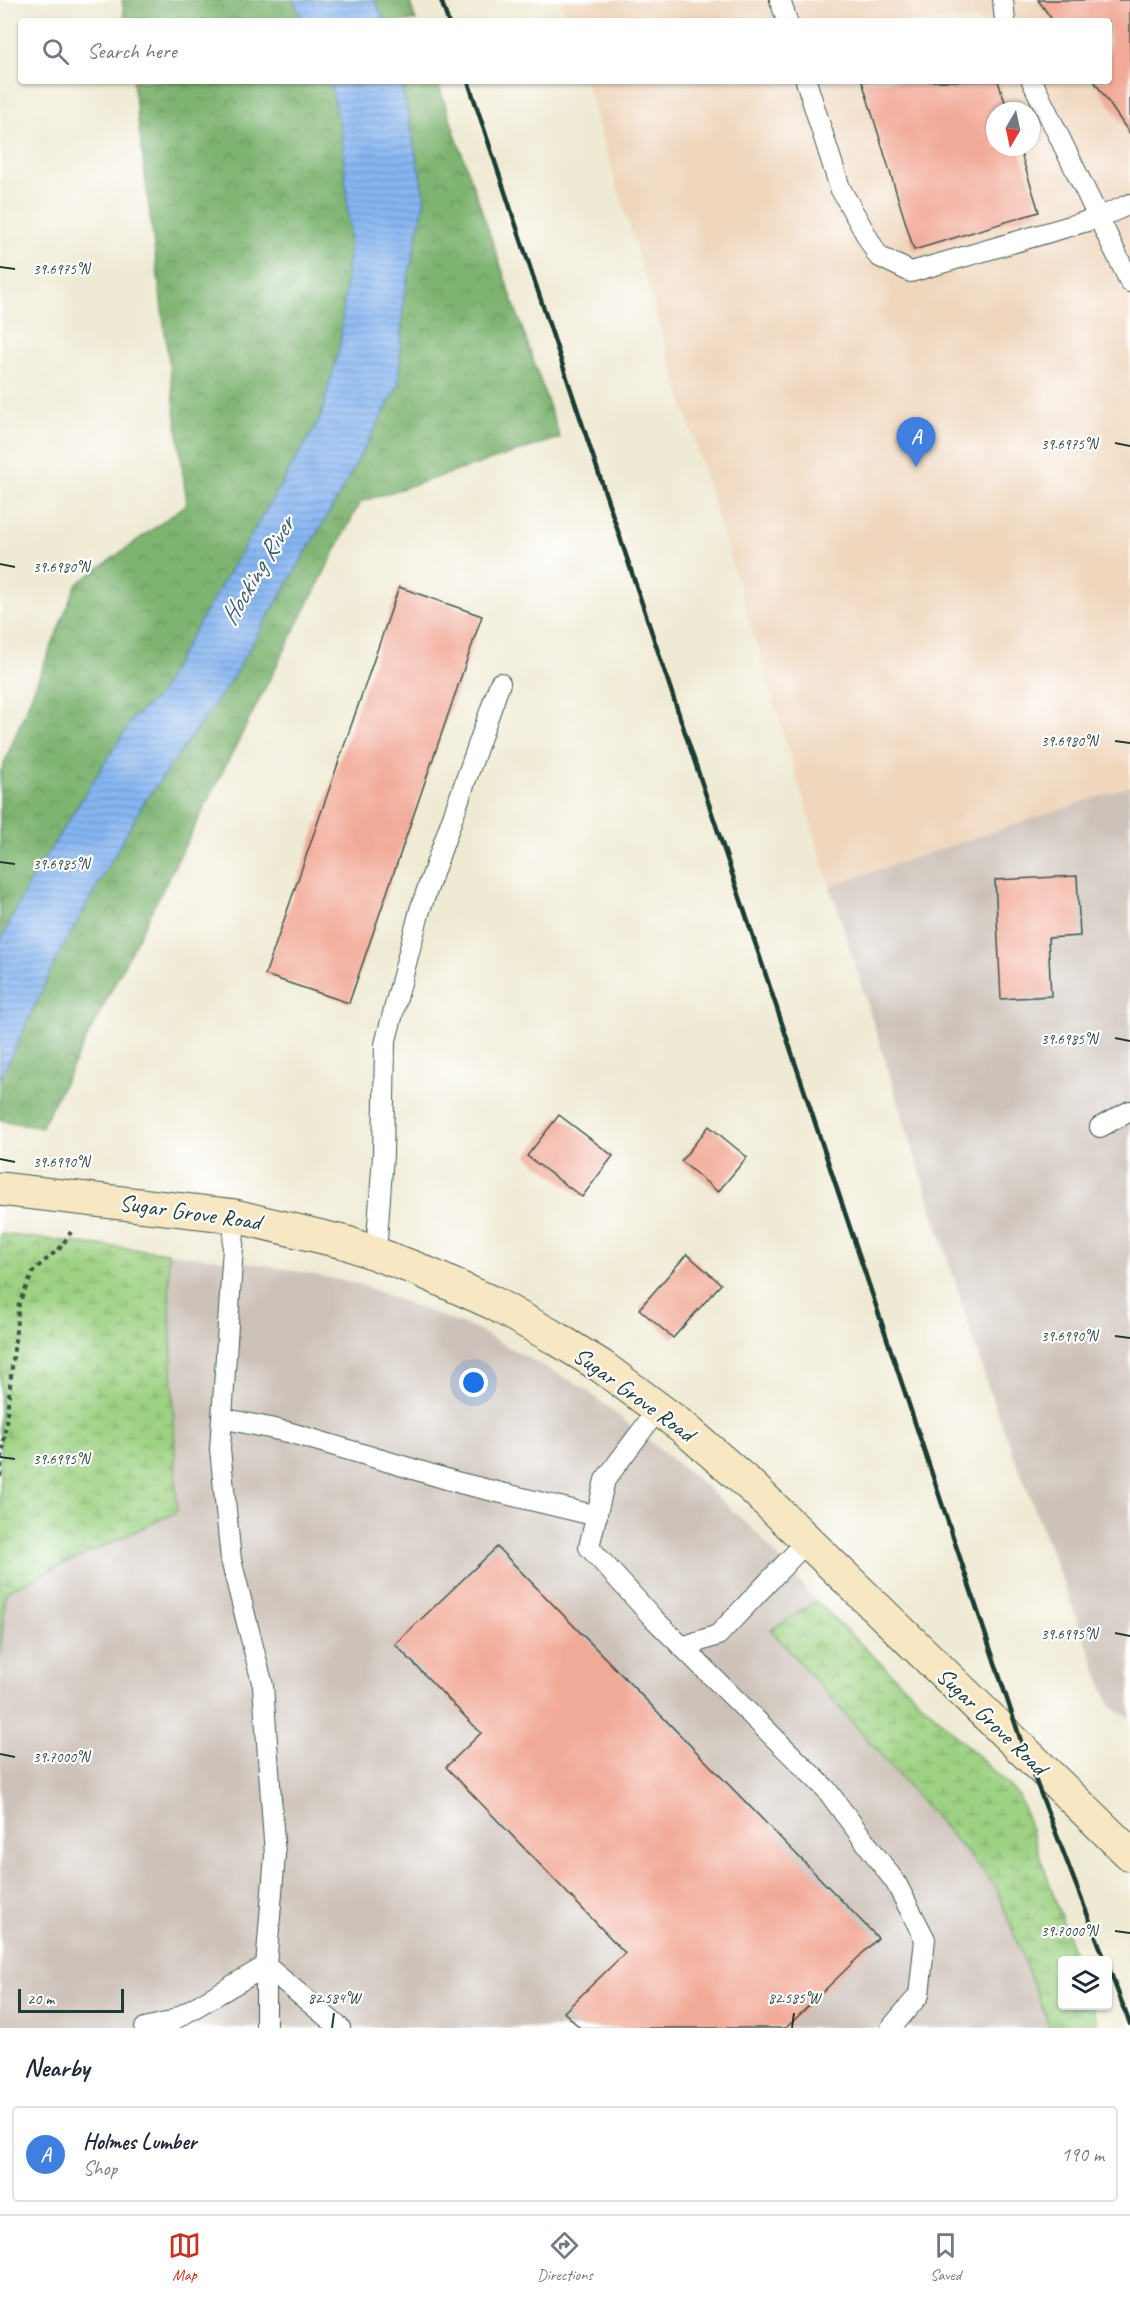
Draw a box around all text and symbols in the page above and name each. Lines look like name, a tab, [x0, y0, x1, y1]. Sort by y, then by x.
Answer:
search box	[18, 18, 1112, 84]
icon: search	[39, 35, 72, 68]
text: Search here	[87, 37, 177, 65]
north arrow	[986, 102, 1040, 156]
text: 39.6975°N	[33, 260, 92, 279]
pin: A	[896, 418, 936, 467]
text: 39.6975°N	[1041, 435, 1100, 454]
water label: Hocking River	[212, 507, 304, 631]
text: 39.6980°N	[33, 558, 92, 577]
text: 39.6980°N	[1041, 732, 1100, 751]
text: 39.6985°N	[33, 855, 92, 874]
text: 39.6985°N	[1041, 1030, 1100, 1049]
text: 39.6990°N	[33, 1153, 92, 1172]
street label: Sugar Grove Road	[117, 1187, 266, 1237]
text: 39.6990°N	[1041, 1327, 1100, 1346]
street label: Sugar Grove Road	[567, 1340, 703, 1450]
your location	[459, 1368, 488, 1397]
text: 39.6995°N	[33, 1450, 92, 1469]
text: 39.6995°N	[1041, 1625, 1100, 1644]
street label: Sugar Grove Road	[930, 1661, 1056, 1784]
text: 39.7000°N	[33, 1748, 92, 1767]
text: 39.7000°N	[1041, 1922, 1100, 1941]
map controls	[1058, 1956, 1112, 2010]
button: layers	[1058, 1956, 1112, 2010]
scale bar	[18, 1986, 124, 2014]
text: 20 m	[27, 1989, 54, 2009]
text: 82.584°W	[308, 1989, 363, 2008]
text: 82.585°W	[768, 1989, 823, 2008]
text: Nearby	[24, 2051, 89, 2084]
text: Holmes Lumber	[83, 2128, 196, 2156]
text: A	[40, 2142, 51, 2167]
text: 190 m	[1061, 2142, 1104, 2167]
text: Shop	[83, 2156, 117, 2181]
tab: Map	[168, 2229, 201, 2285]
tab: Directions	[537, 2229, 593, 2285]
tab: Saved	[929, 2229, 962, 2285]

